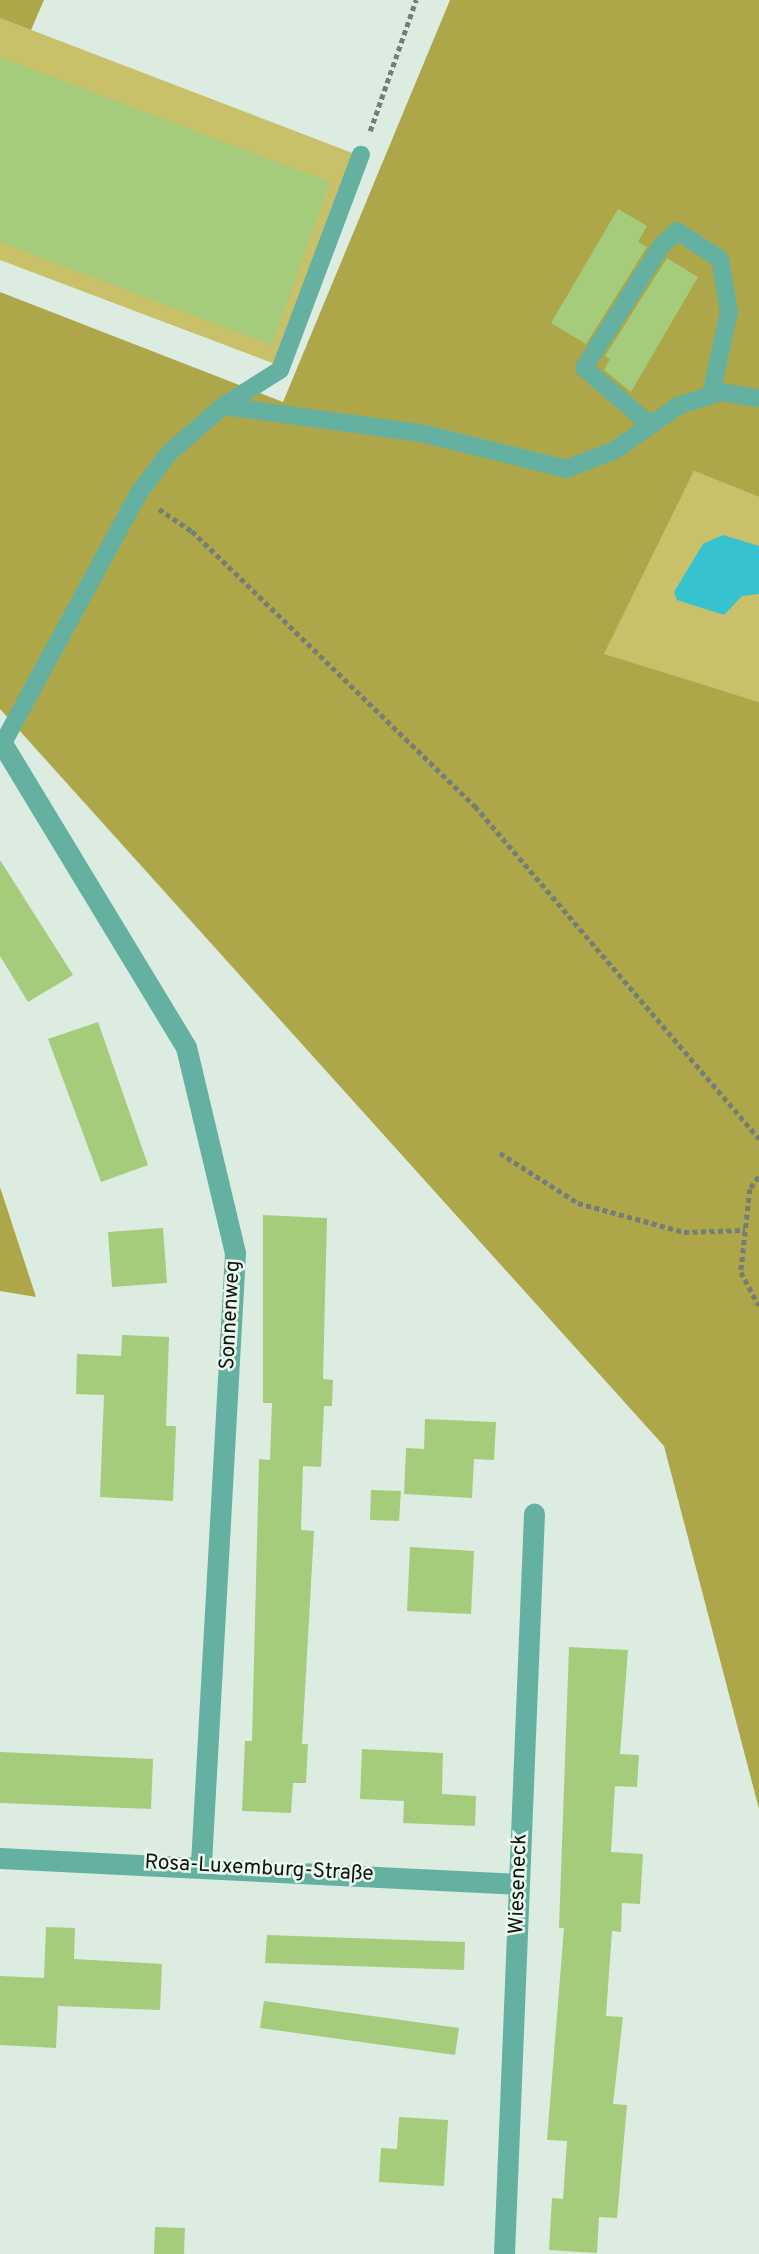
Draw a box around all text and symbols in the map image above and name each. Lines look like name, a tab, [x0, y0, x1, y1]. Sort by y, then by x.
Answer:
street label: Sonnenweg	[216, 1260, 246, 1370]
street label: Wieseneck	[505, 1833, 533, 1935]
street label: Rosa-Luxemburg-Straße	[144, 1850, 374, 1888]

